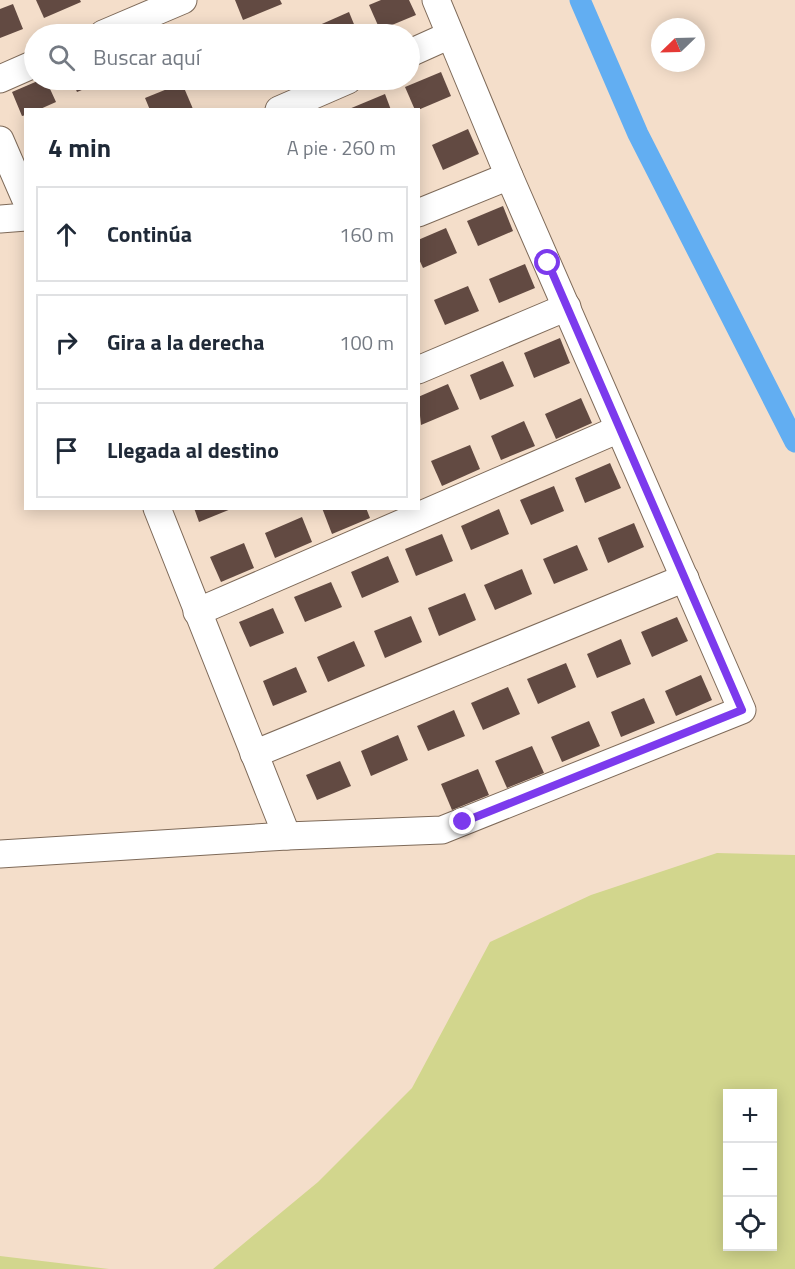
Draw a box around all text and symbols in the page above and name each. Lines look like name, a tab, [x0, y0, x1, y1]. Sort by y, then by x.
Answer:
north arrow	[651, 18, 705, 72]
search box	[24, 24, 420, 90]
text: Buscar aquí	[93, 40, 201, 74]
icon: search	[45, 41, 78, 74]
text: 4 min	[48, 128, 111, 167]
text: A pie · 260 m	[287, 132, 396, 163]
text: Continúa	[107, 217, 192, 251]
icon: ahead	[50, 218, 83, 251]
text: 160 m	[339, 219, 394, 250]
route start	[534, 249, 560, 275]
text: Gira a la derecha	[107, 325, 264, 359]
icon: right	[50, 326, 83, 359]
text: 100 m	[339, 327, 394, 358]
text: Llegada al destino	[107, 433, 279, 467]
icon: arrive	[50, 434, 83, 467]
route end	[449, 808, 475, 834]
map controls	[723, 1089, 777, 1251]
button: +	[723, 1089, 777, 1143]
button: −	[723, 1143, 777, 1197]
button: locate	[723, 1197, 777, 1251]

